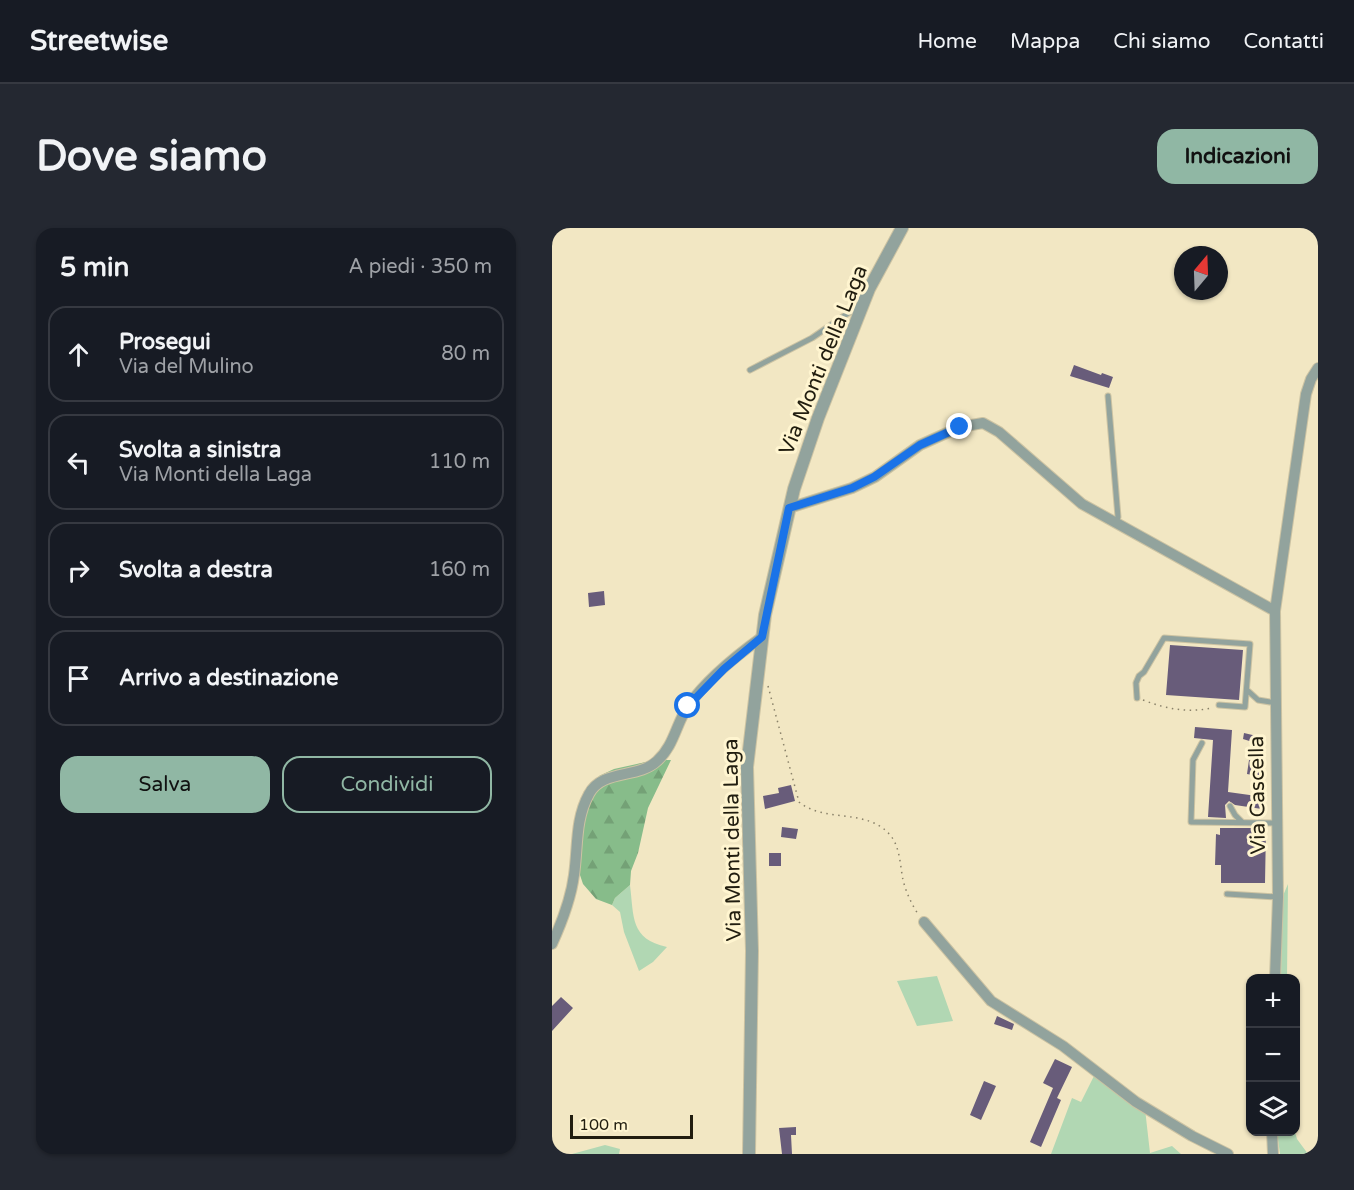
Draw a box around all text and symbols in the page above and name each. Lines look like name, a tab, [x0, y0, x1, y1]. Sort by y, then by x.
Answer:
text: Streetwise	[30, 24, 168, 58]
text: Home	[917, 29, 977, 54]
text: Mappa	[1010, 29, 1080, 54]
text: Chi siamo	[1113, 29, 1211, 54]
text: Contatti	[1244, 29, 1324, 54]
button: Indicazioni	[1157, 129, 1318, 184]
text: Dove siamo	[36, 131, 267, 182]
north arrow	[1174, 246, 1228, 300]
text: 5 min	[60, 252, 129, 283]
text: A piedi · 350 m	[349, 255, 492, 279]
street label: Via Monti della Laga	[774, 262, 873, 459]
text: Prosegui	[119, 329, 211, 355]
icon: ahead	[62, 338, 95, 371]
text: 80 m	[441, 342, 490, 366]
text: Via del Mulino	[119, 355, 254, 379]
route end	[946, 413, 972, 439]
text: Svolta a sinistra	[119, 437, 281, 463]
icon: left	[62, 446, 95, 479]
text: 110 m	[429, 450, 490, 474]
text: Via Monti della Laga	[119, 463, 312, 487]
icon: right	[62, 554, 95, 587]
text: Svolta a destra	[119, 557, 273, 583]
text: 160 m	[429, 558, 490, 582]
icon: arrive	[62, 662, 95, 695]
text: Arrivo a destinazione	[119, 665, 338, 691]
route start	[674, 692, 700, 718]
street label: Via Cascella	[1244, 735, 1271, 854]
street label: Via Monti della Laga	[718, 738, 747, 942]
button: Salva	[60, 756, 270, 813]
button: Condividi	[282, 756, 492, 813]
map controls	[1246, 974, 1300, 1136]
button: +	[1246, 974, 1300, 1028]
button: −	[1246, 1028, 1300, 1082]
button: layers	[1246, 1082, 1300, 1136]
scale bar	[570, 1112, 693, 1140]
text: 100 m	[579, 1115, 628, 1135]

